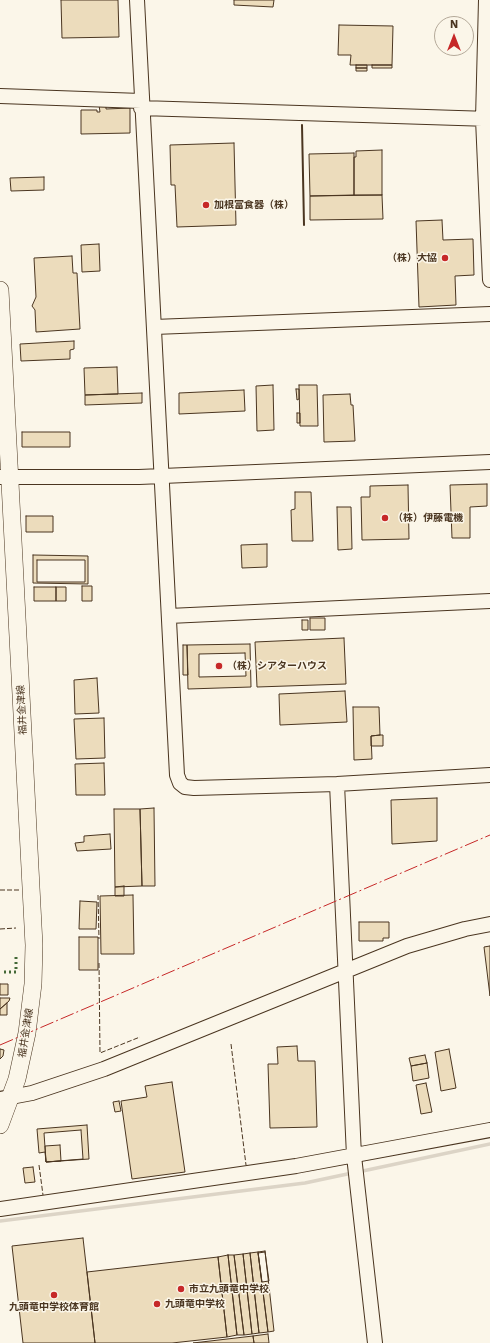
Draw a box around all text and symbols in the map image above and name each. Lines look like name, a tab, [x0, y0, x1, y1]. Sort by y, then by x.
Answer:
north arrow	[434, 16, 474, 56]
text: N	[450, 18, 458, 31]
place label: 加根富食器（株）	[214, 199, 294, 211]
marker: 加根富食器（株）	[201, 200, 211, 210]
place label: （株）大協	[387, 252, 437, 264]
marker: （株）大協	[440, 253, 450, 263]
place label: （株）伊藤電機	[393, 512, 463, 524]
marker: （株）伊藤電機	[380, 513, 390, 523]
place label: （株）シアターハウス	[227, 660, 327, 672]
marker: （株）シアターハウス	[214, 661, 224, 671]
street label: 福井金津線	[15, 685, 29, 735]
street label: 福井金津線	[16, 1007, 36, 1059]
place label: 市立九頭竜中学校	[189, 1283, 269, 1295]
marker: 市立九頭竜中学校	[176, 1284, 186, 1294]
marker: 九頭竜中学校体育館	[49, 1290, 59, 1300]
place label: 九頭竜中学校	[165, 1298, 225, 1310]
marker: 九頭竜中学校	[152, 1299, 162, 1309]
place label: 九頭竜中学校体育館	[9, 1301, 99, 1313]

